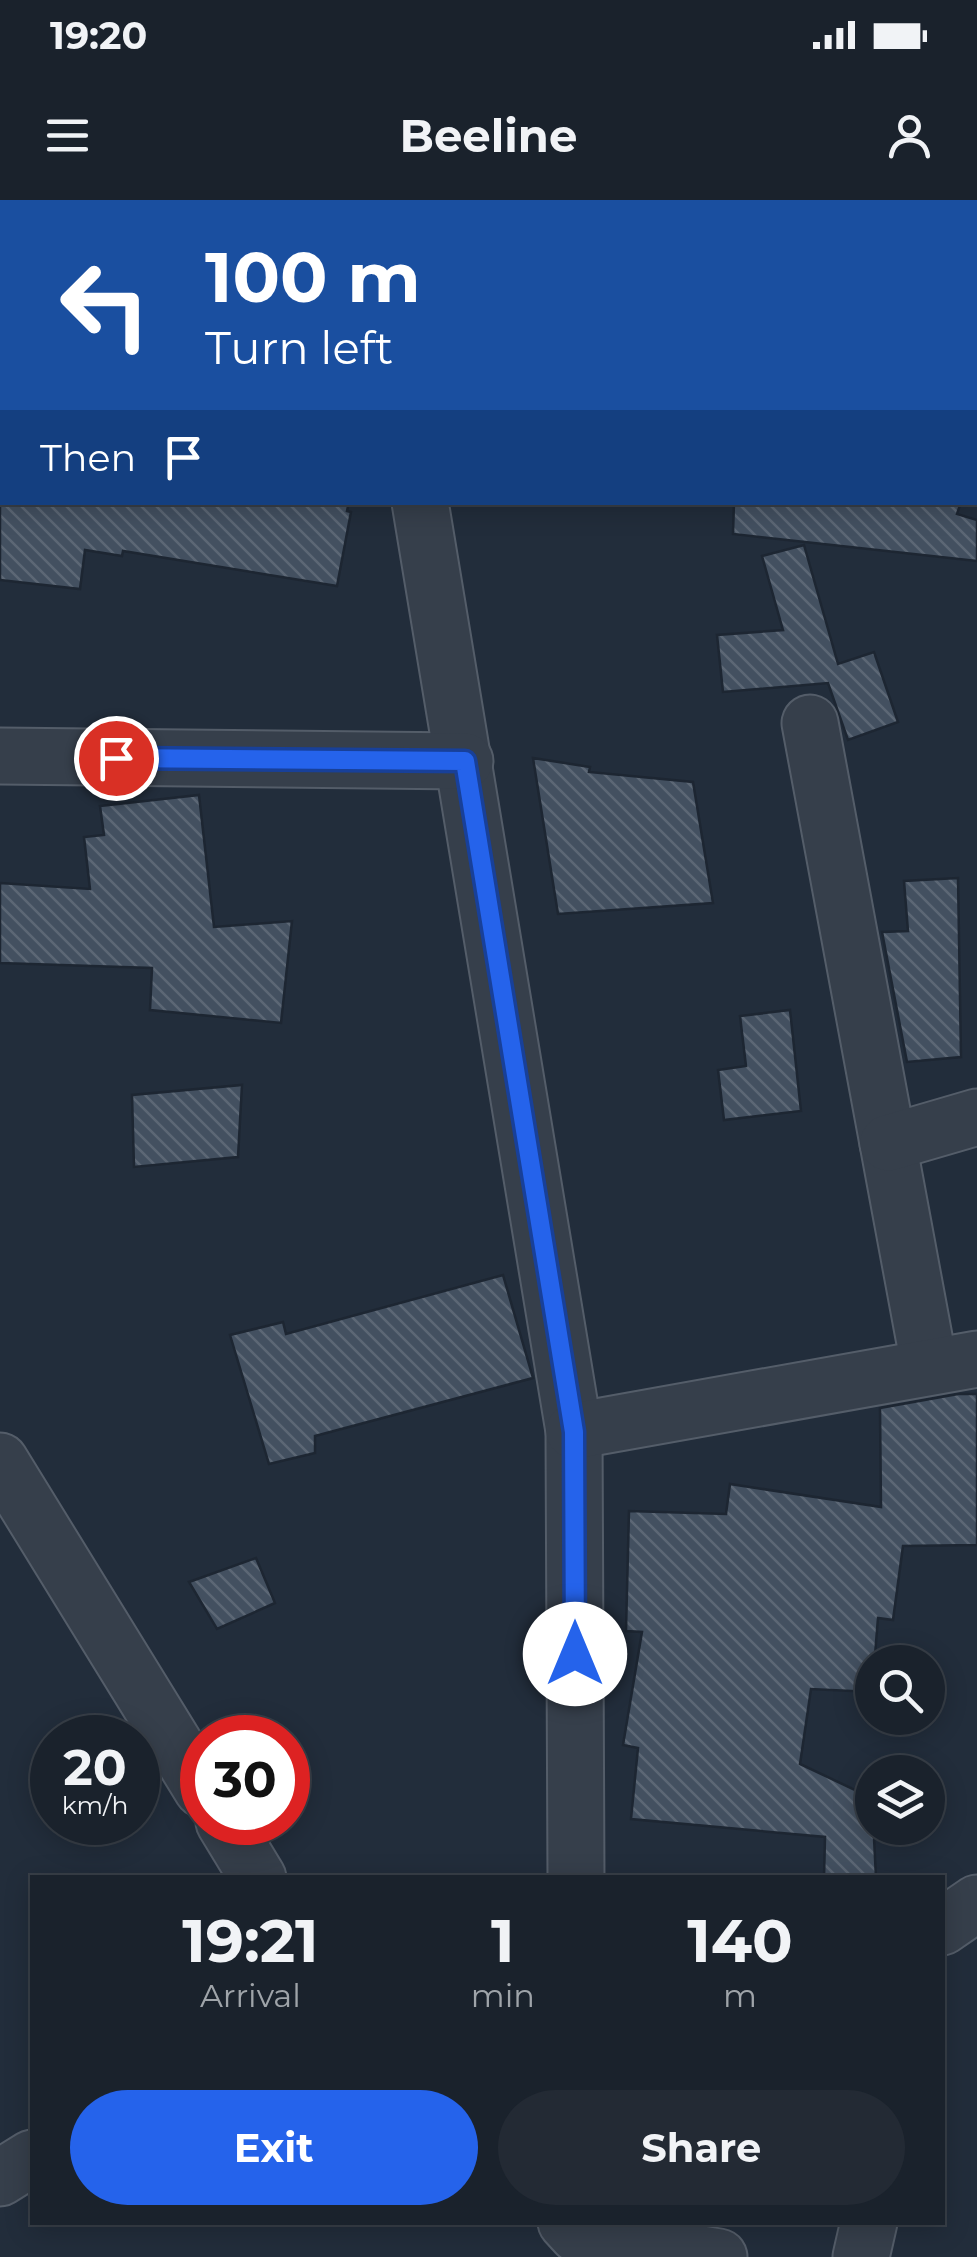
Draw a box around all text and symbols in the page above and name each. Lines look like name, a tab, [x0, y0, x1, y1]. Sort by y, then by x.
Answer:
text: 19:20	[50, 12, 147, 59]
icon: menu	[40, 108, 95, 163]
text: Beeline	[400, 108, 577, 163]
icon: person	[882, 108, 937, 163]
text: 100 m	[205, 234, 421, 320]
icon: left	[40, 240, 170, 370]
text: Turn left	[205, 320, 393, 375]
icon: arrive	[156, 430, 211, 485]
text: Then	[40, 434, 136, 481]
pin	[74, 716, 159, 801]
icon: arrive	[89, 731, 144, 786]
position arrow	[523, 1602, 627, 1706]
map controls	[855, 1645, 945, 1845]
button: search	[855, 1645, 945, 1735]
speed limit sign: 30	[180, 1715, 310, 1845]
text: 20	[63, 1737, 127, 1798]
button: layers	[855, 1755, 945, 1845]
text: km/h	[62, 1790, 128, 1820]
text: 19:21	[182, 1904, 319, 1977]
text: 1	[491, 1904, 515, 1977]
text: 140	[687, 1904, 793, 1977]
text: Arrival	[200, 1976, 301, 2015]
text: min	[471, 1976, 535, 2015]
text: m	[723, 1976, 757, 2015]
button: Exit	[70, 2090, 478, 2205]
button: Share	[498, 2090, 905, 2205]

